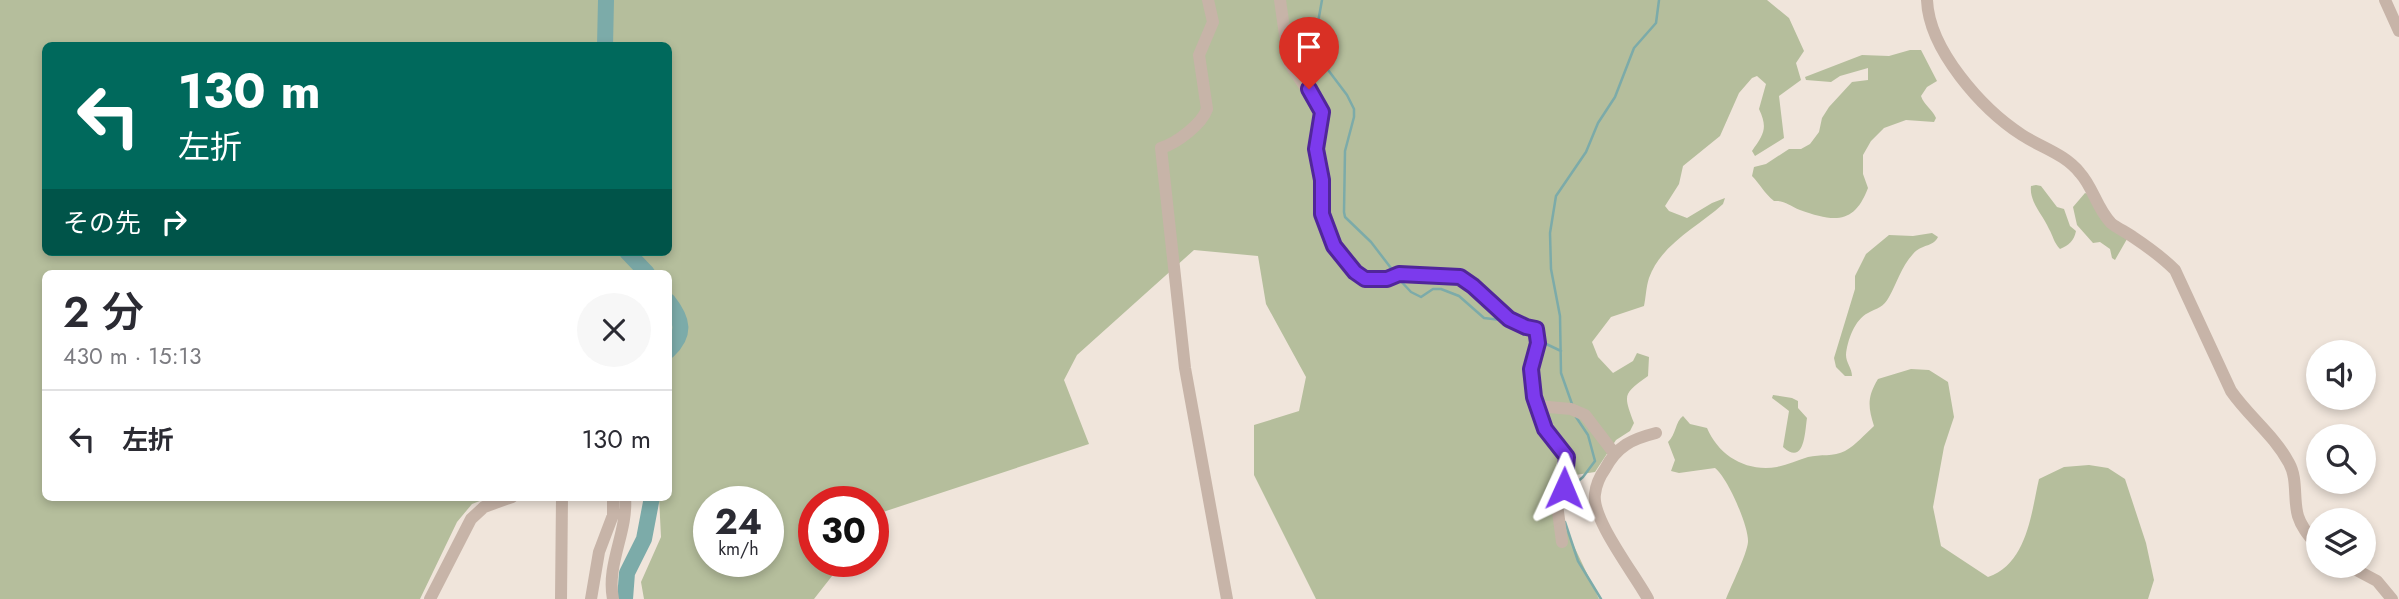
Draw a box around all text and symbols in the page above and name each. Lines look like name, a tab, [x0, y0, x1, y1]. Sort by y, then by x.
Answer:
pin	[1279, 17, 1339, 89]
icon: arrive	[1290, 28, 1328, 66]
text: 130 m	[178, 56, 321, 126]
icon: left	[63, 70, 154, 161]
text: 左折	[178, 124, 242, 170]
icon: right	[155, 203, 193, 241]
text: その先	[63, 204, 141, 242]
text: 2 分	[63, 282, 144, 343]
button: close	[577, 293, 651, 367]
text: 430 m · 15:13	[63, 339, 201, 373]
map controls	[2306, 340, 2376, 578]
button: sound	[2306, 340, 2376, 410]
icon: left	[63, 420, 101, 458]
text: 130 m	[581, 420, 651, 458]
text: 左折	[122, 421, 174, 459]
button: search	[2306, 424, 2376, 494]
position arrow	[1527, 451, 1601, 525]
speed limit sign: 30	[798, 486, 889, 577]
text: 24	[715, 497, 762, 547]
button: layers	[2306, 508, 2376, 578]
text: km/h	[718, 536, 759, 562]

